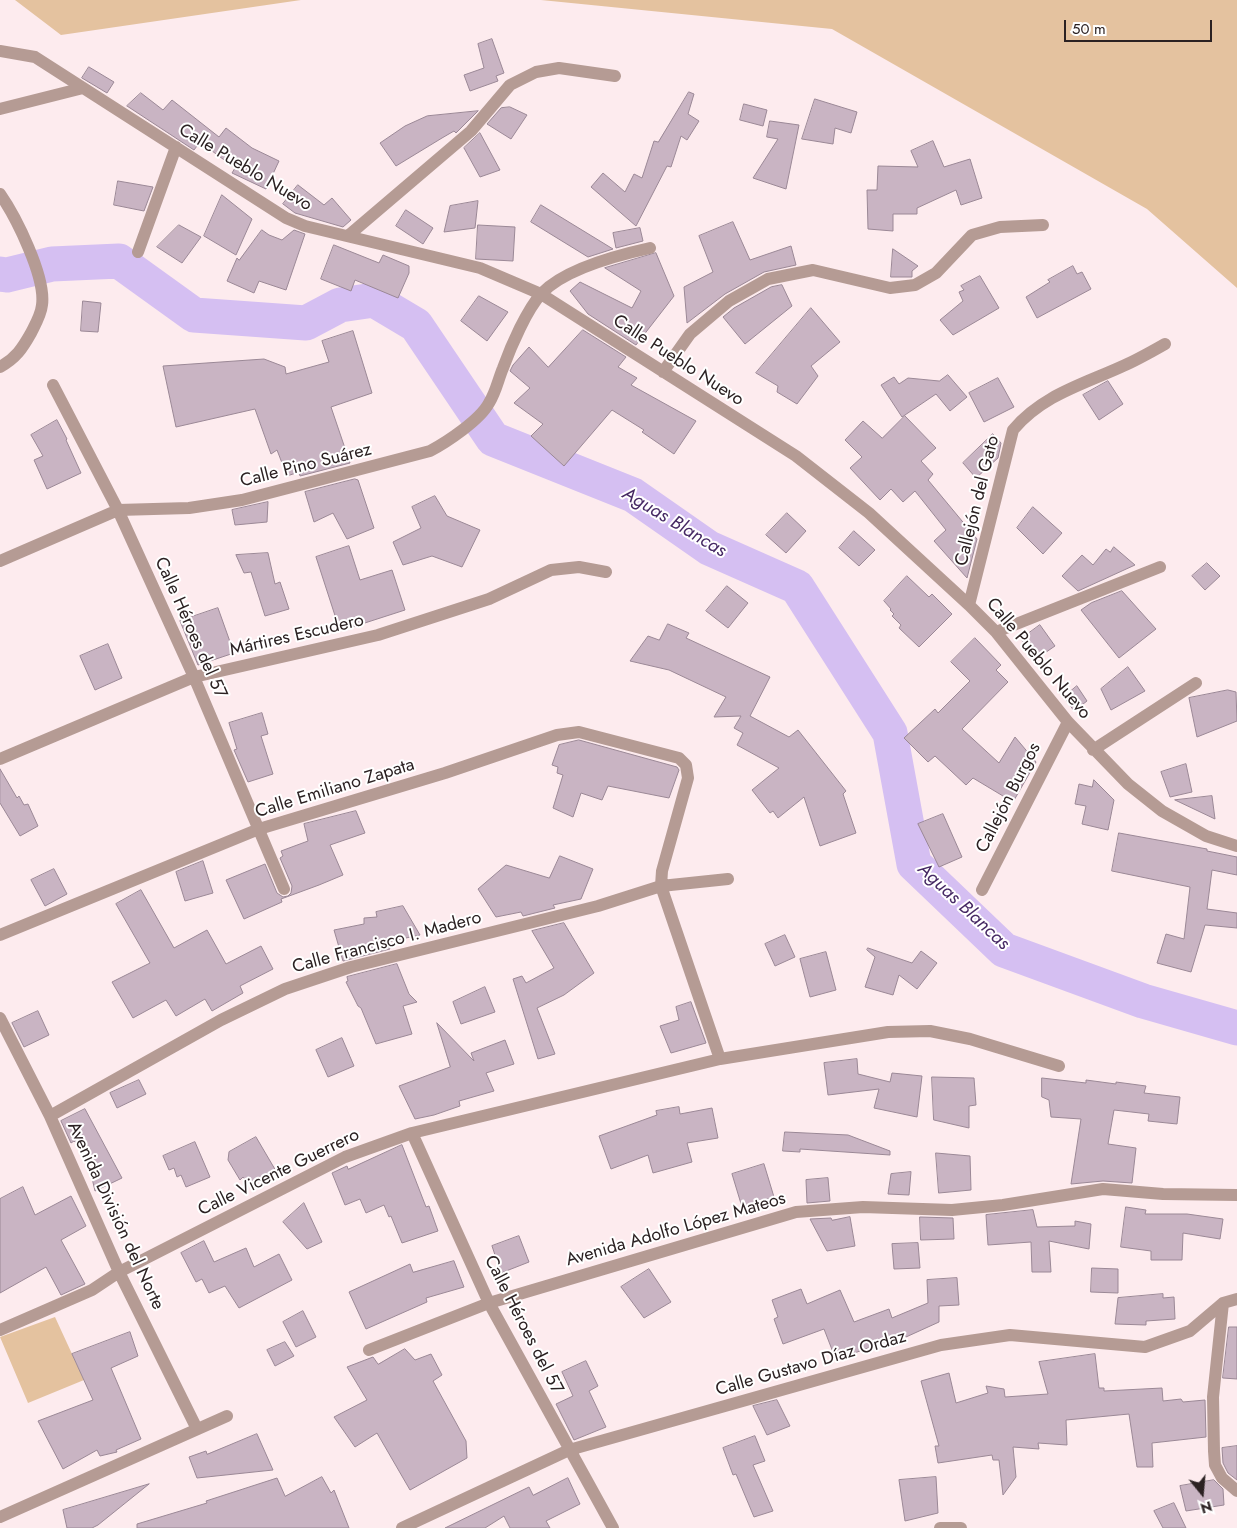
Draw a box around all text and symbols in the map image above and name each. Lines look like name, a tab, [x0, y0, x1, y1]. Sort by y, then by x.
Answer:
scale bar	[1067, 10, 1214, 42]
text: 50 m	[1072, 18, 1106, 40]
street label: Calle Pueblo Nuevo	[174, 120, 316, 216]
street label: Calle Pueblo Nuevo	[609, 311, 747, 411]
street label: Callejón del Gato	[951, 434, 1005, 568]
street label: Calle Pino Suárez	[238, 439, 374, 493]
water label: Aguas Blancas	[618, 483, 730, 563]
street label: Calle Héroes del 57	[149, 554, 231, 702]
street label: Calle Pueblo Nuevo	[981, 594, 1095, 724]
street label: Mártires Escudero	[228, 610, 366, 662]
street label: Callejón Burgos	[972, 739, 1046, 857]
street label: Calle Emiliano Zapata	[253, 755, 417, 823]
water label: Aguas Blancas	[912, 859, 1014, 955]
street label: Calle Francisco I. Madero	[290, 907, 484, 979]
street label: Avenida División del Norte	[62, 1118, 168, 1314]
street label: Calle Vicente Guerrero	[195, 1125, 363, 1221]
street label: Avenida Adolfo López Mateos	[564, 1188, 788, 1272]
street label: Calle Héroes del 57	[479, 1252, 567, 1398]
street label: Calle Gustavo Díaz Ordaz	[713, 1326, 909, 1402]
north arrow	[1177, 1468, 1227, 1518]
text: N	[1198, 1496, 1215, 1519]

